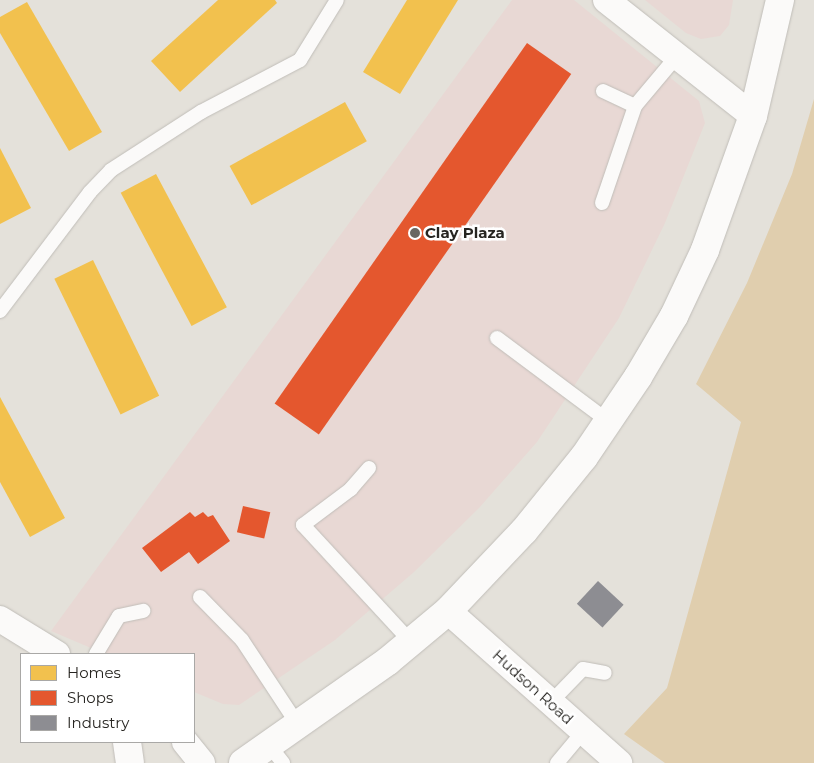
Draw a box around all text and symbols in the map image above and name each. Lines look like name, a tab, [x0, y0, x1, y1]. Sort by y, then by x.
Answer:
place label: Clay Plaza	[425, 224, 505, 242]
marker: Clay Plaza	[409, 227, 421, 239]
street label: Hudson Road	[489, 646, 577, 728]
legend	[20, 653, 195, 743]
text: Homes	[67, 663, 121, 682]
text: Shops	[67, 688, 113, 707]
text: Industry	[67, 713, 129, 732]

